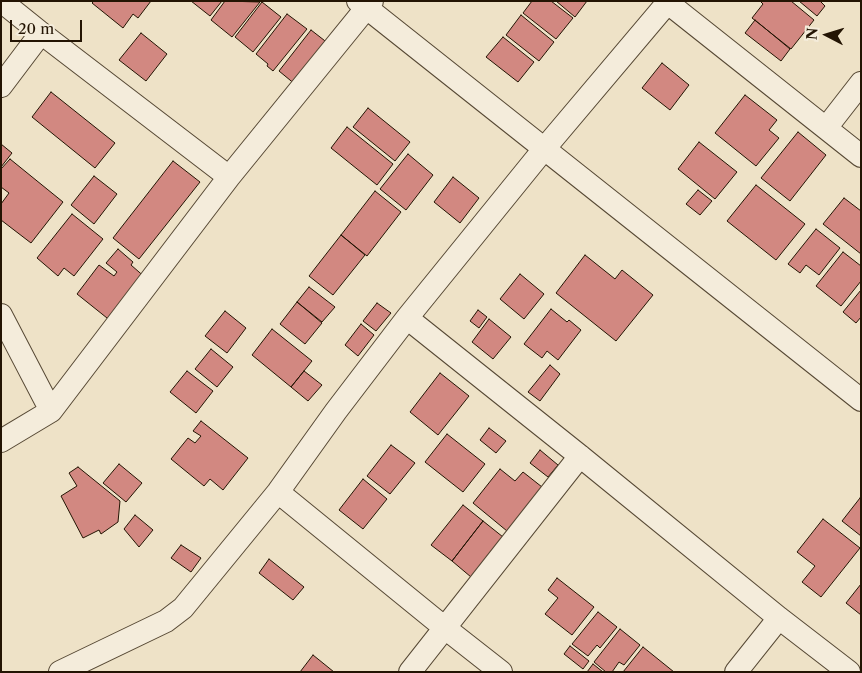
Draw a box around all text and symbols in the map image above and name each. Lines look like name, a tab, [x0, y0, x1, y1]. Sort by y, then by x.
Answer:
scale bar	[12, 10, 85, 42]
north arrow	[802, 10, 852, 60]
text: 20 m	[18, 19, 54, 38]
text: N	[803, 27, 822, 41]

